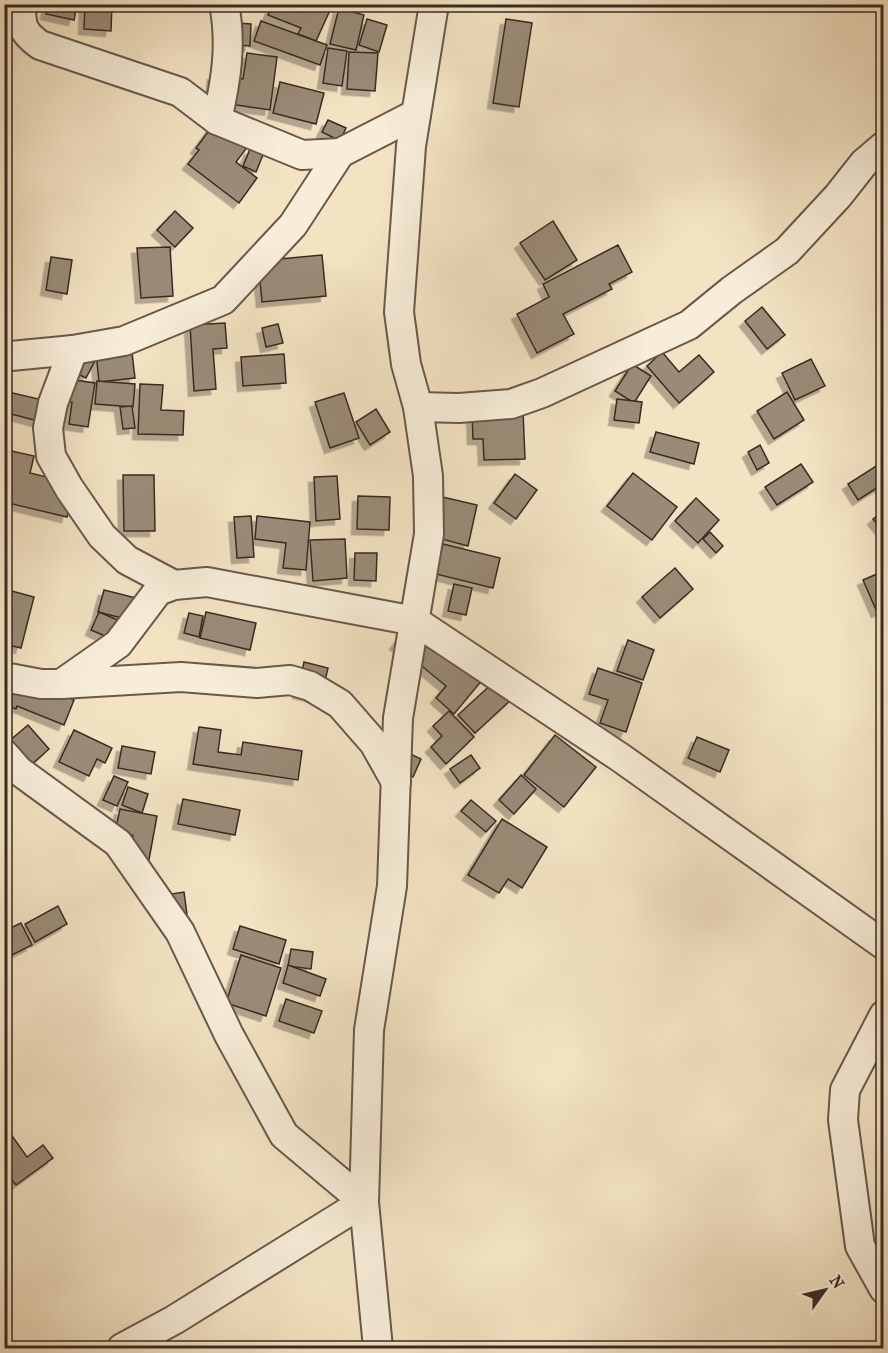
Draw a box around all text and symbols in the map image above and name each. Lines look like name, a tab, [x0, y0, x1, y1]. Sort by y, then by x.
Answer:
north arrow	[795, 1260, 855, 1320]
text: N	[826, 1272, 849, 1293]

